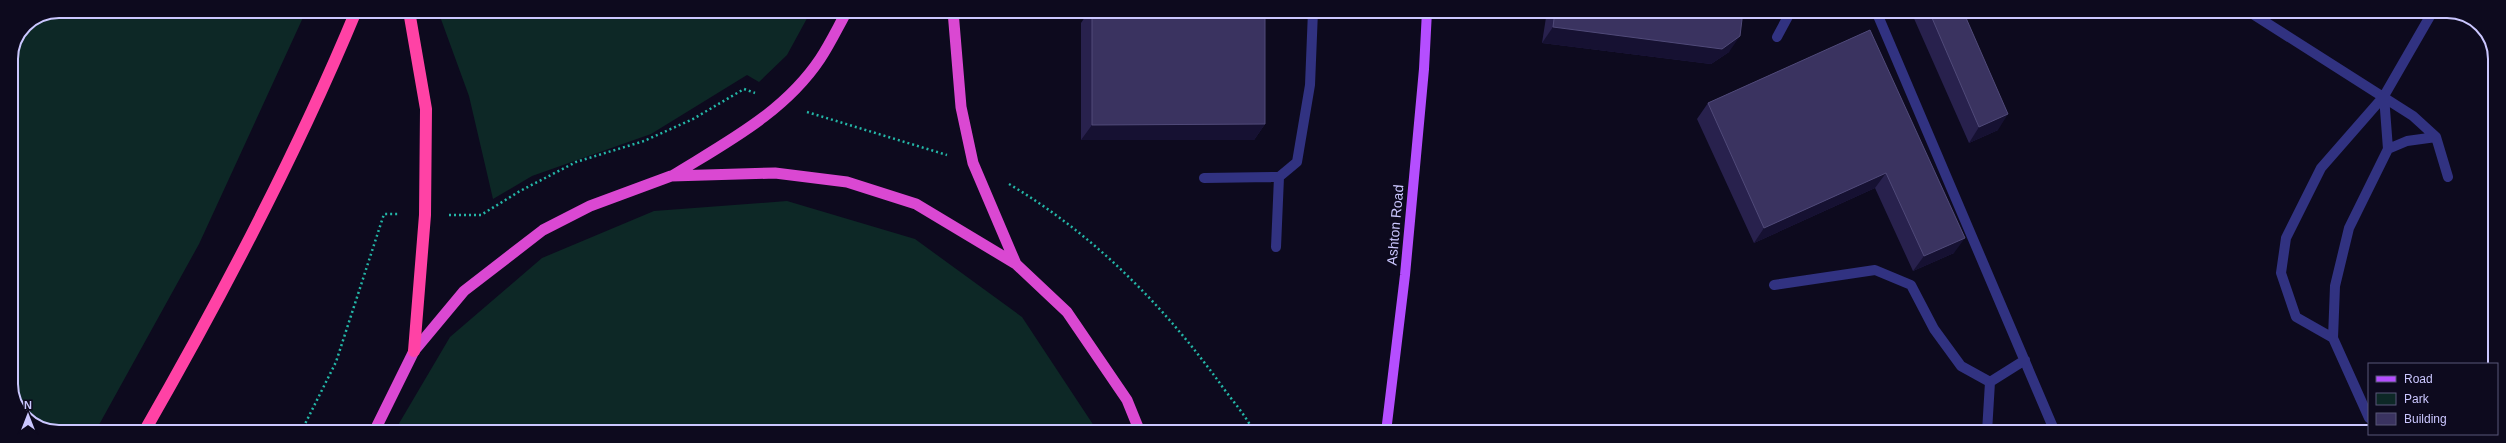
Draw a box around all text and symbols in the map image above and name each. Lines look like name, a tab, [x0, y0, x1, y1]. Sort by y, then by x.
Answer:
street label: Ashton Road	[1384, 184, 1406, 266]
legend	[2368, 363, 2498, 435]
text: Road	[2404, 372, 2433, 386]
text: Park	[2404, 392, 2430, 406]
north arrow	[8, 395, 48, 435]
text: N	[24, 399, 32, 411]
text: Building	[2404, 412, 2447, 426]

